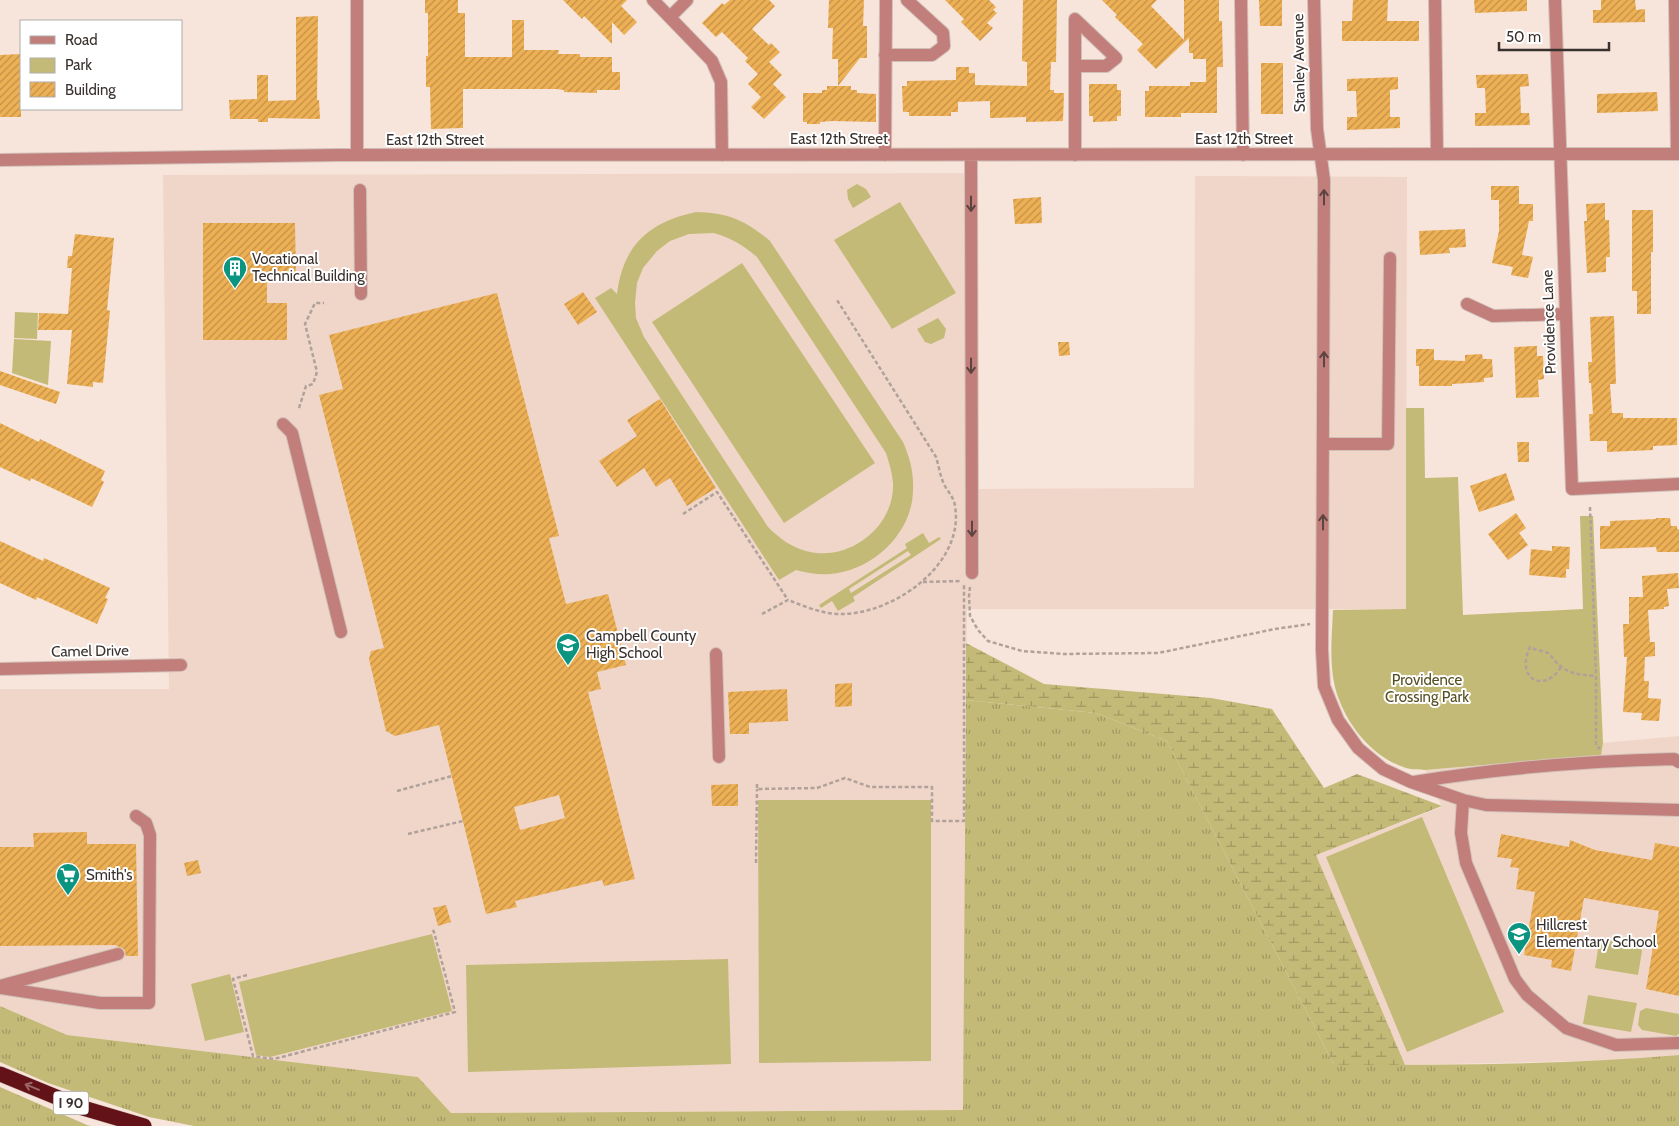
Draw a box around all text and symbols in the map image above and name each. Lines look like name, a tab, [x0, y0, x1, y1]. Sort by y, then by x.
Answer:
street label: Stanley Avenue	[1289, 13, 1309, 113]
legend	[20, 20, 182, 110]
scale bar	[1499, 20, 1609, 52]
text: 50 m	[1506, 28, 1541, 46]
text: Road	[65, 31, 98, 49]
text: Park	[65, 56, 92, 74]
text: Building	[65, 81, 116, 99]
street label: East 12th Street	[790, 130, 888, 148]
street label: East 12th Street	[1195, 130, 1293, 148]
street label: East 12th Street	[386, 131, 484, 149]
one-way arrow	[1319, 189, 1329, 206]
one-way arrow	[966, 196, 976, 212]
place label: Vocational Technical Building	[252, 250, 365, 285]
building icon: Vocational Technical Building	[222, 255, 248, 289]
street label: Providence Lane	[1538, 269, 1560, 375]
one-way arrow	[1320, 352, 1329, 368]
one-way arrow	[966, 358, 976, 374]
one-way arrow	[1319, 514, 1328, 530]
one-way arrow	[967, 520, 977, 537]
place label: Campbell County High School	[586, 627, 697, 662]
school or university icon: Campbell County High School	[555, 632, 581, 666]
street label: Camel Drive	[51, 641, 129, 661]
park label: Providence Crossing Park	[1385, 671, 1469, 706]
supermarket icon: Smith's	[55, 862, 81, 896]
place label: Smith's	[86, 866, 133, 884]
place label: Hillcrest Elementary School	[1536, 916, 1657, 951]
school or university icon: Hillcrest Elementary School	[1506, 921, 1532, 955]
one-way arrow	[25, 1082, 40, 1092]
road number: I 90	[54, 1092, 88, 1114]

